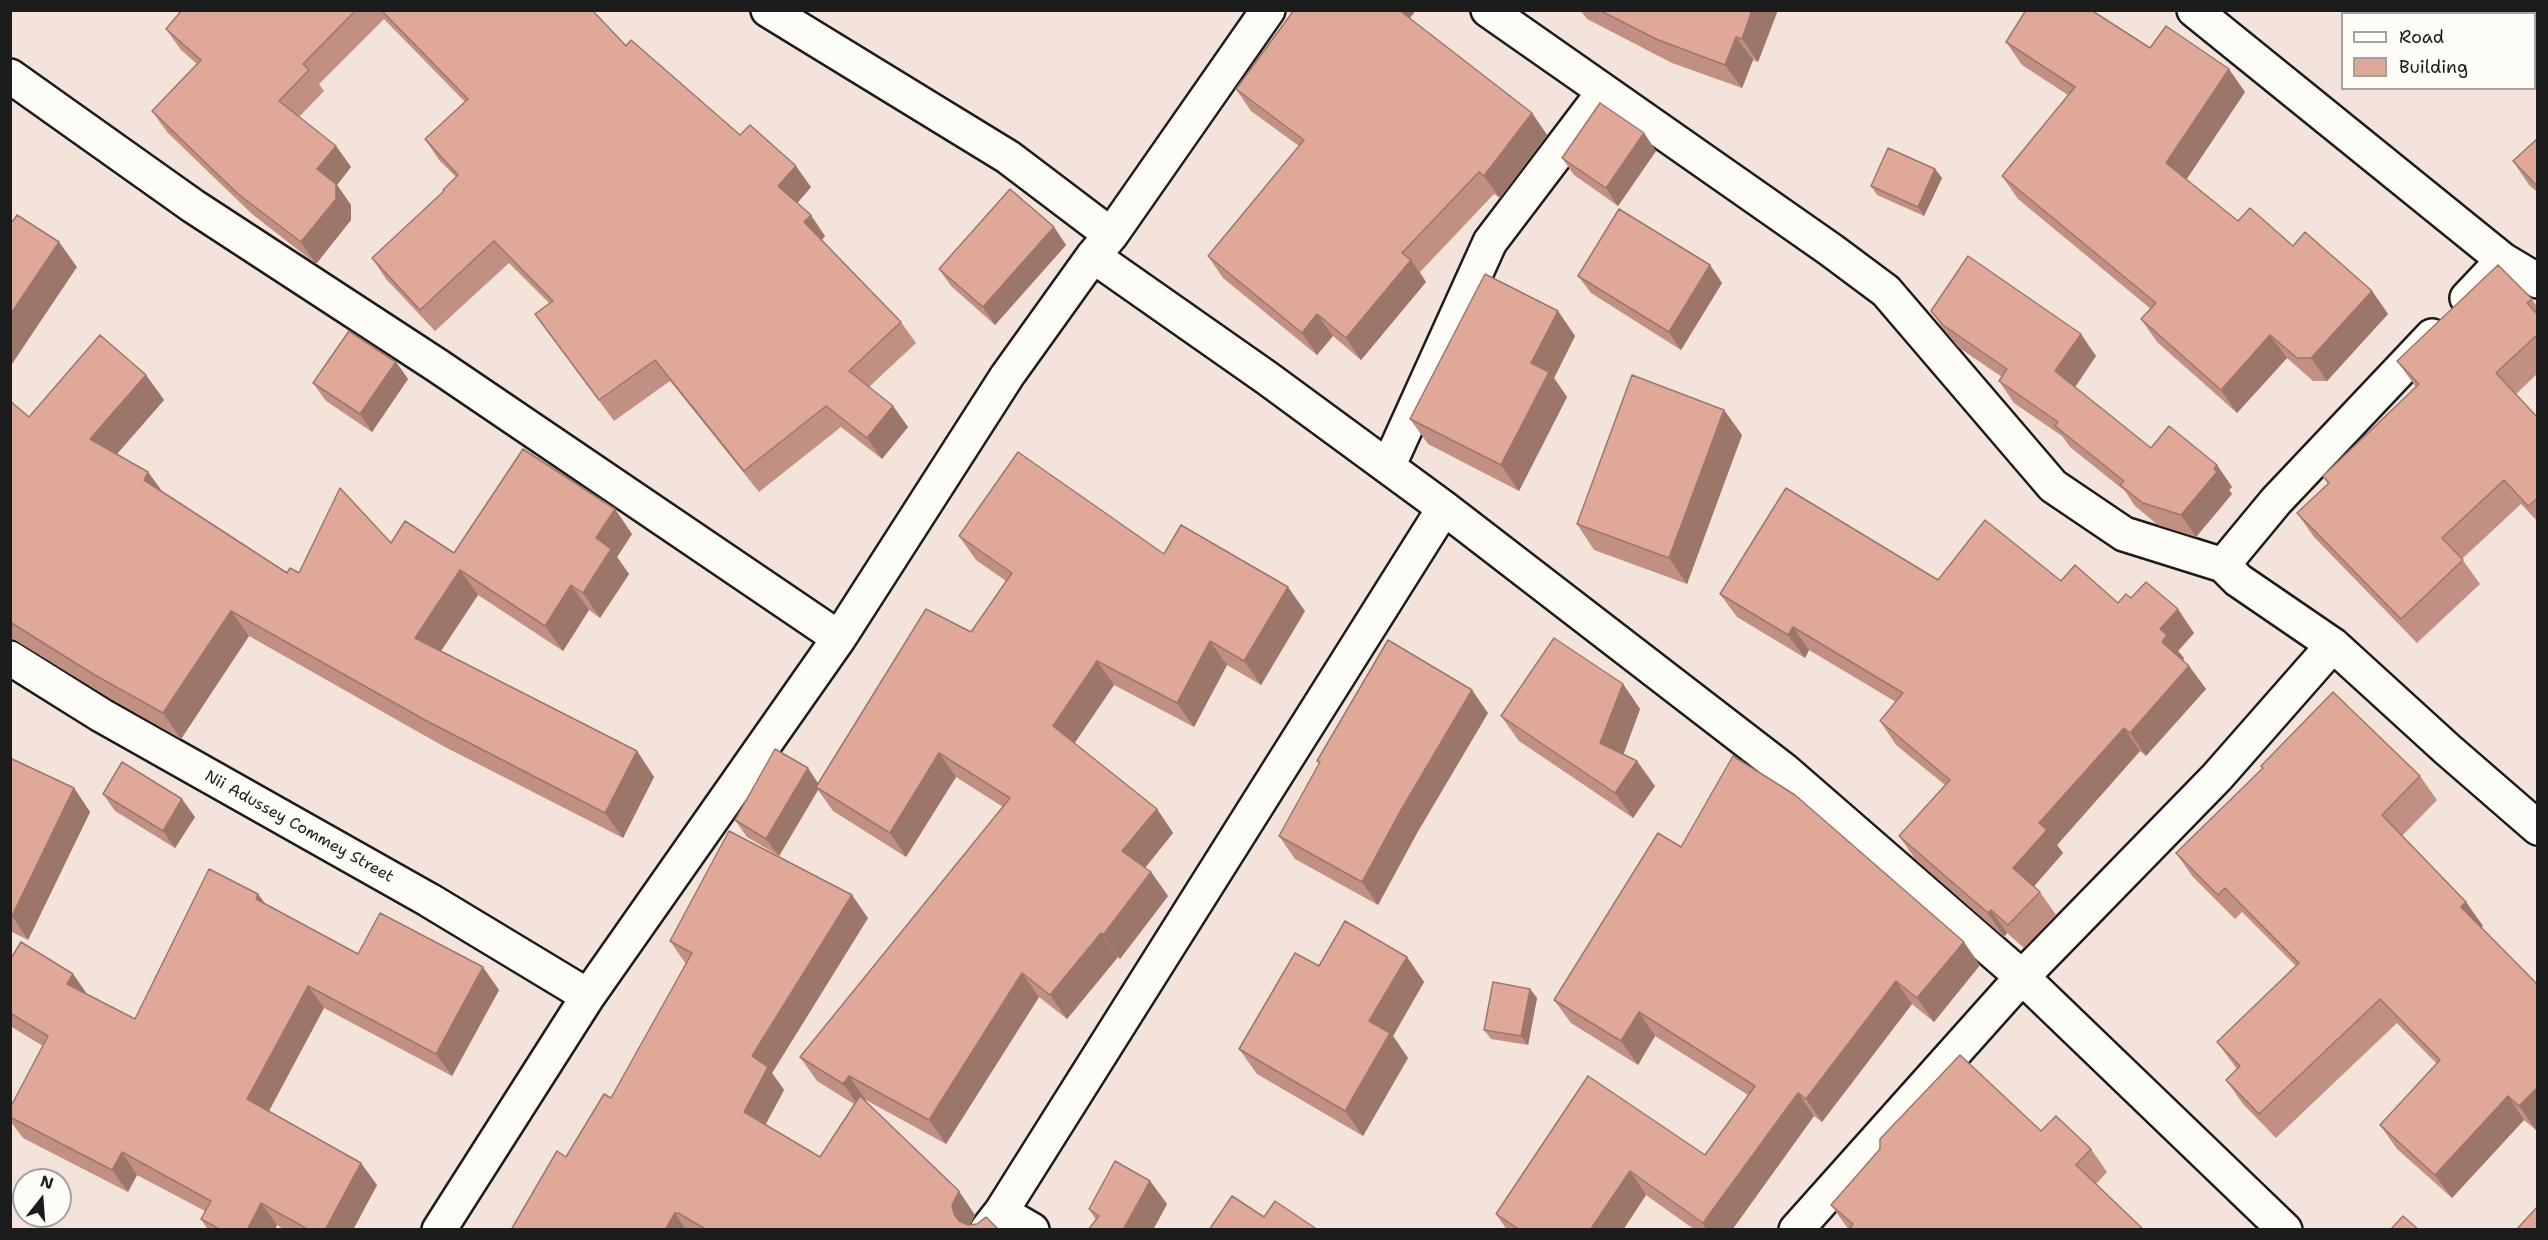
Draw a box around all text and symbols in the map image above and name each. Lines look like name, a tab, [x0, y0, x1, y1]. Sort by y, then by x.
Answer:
legend	[2341, 12, 2536, 90]
text: Road	[2399, 25, 2444, 49]
text: Building	[2399, 55, 2468, 79]
street label: Nii Adussey Commey Street	[201, 767, 397, 887]
north arrow	[12, 1168, 72, 1228]
text: N	[38, 1170, 56, 1194]

